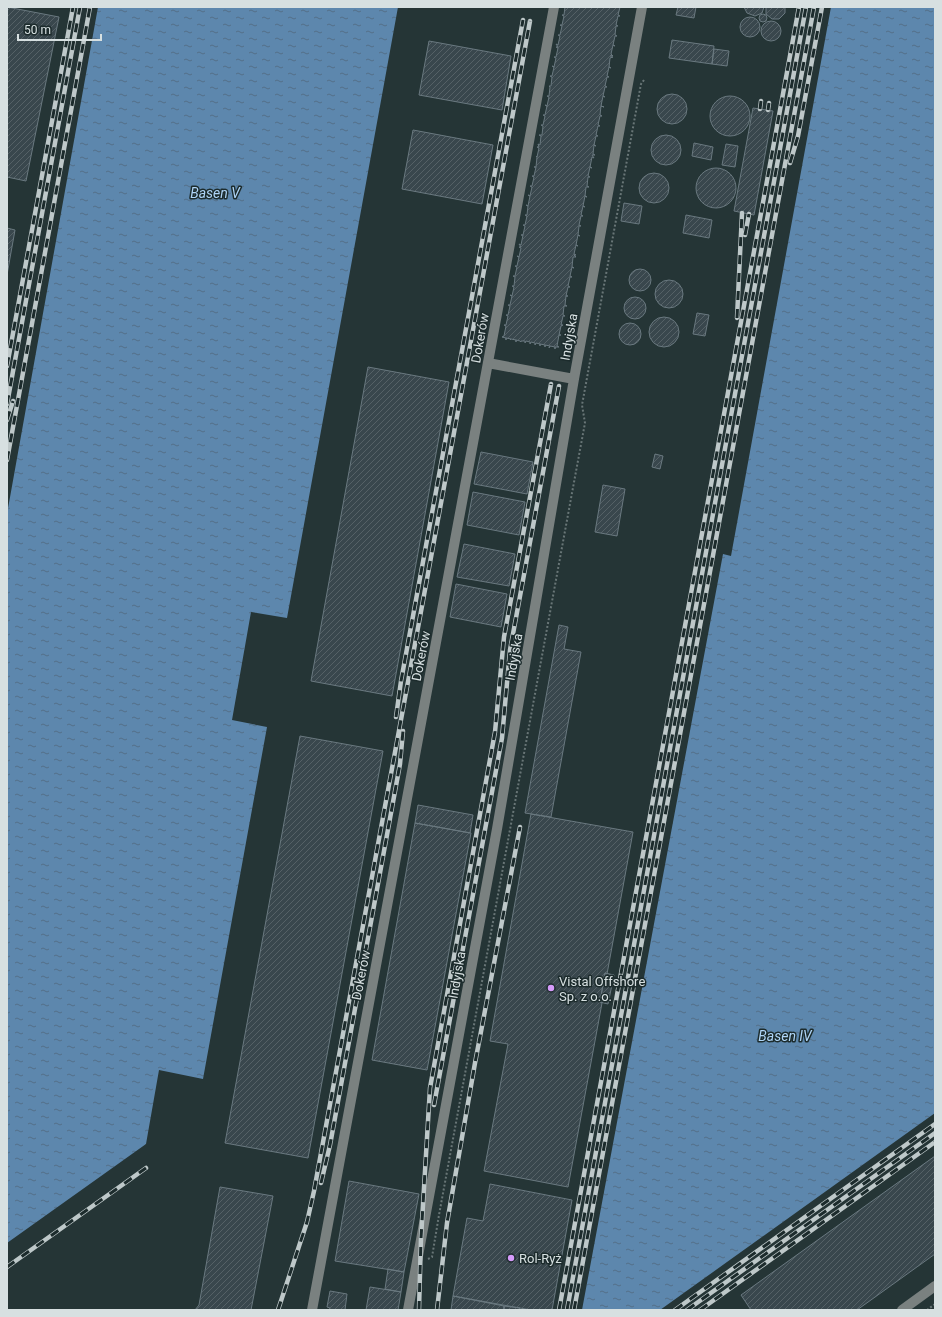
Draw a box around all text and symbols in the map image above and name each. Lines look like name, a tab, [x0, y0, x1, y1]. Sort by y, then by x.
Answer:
scale bar	[18, 16, 101, 42]
text: 50 m	[24, 23, 51, 37]
water label: Basen V	[190, 185, 241, 201]
street label: Dokerów	[468, 311, 492, 364]
street label: Indyjska	[557, 312, 581, 362]
street label: Dokerów	[409, 629, 433, 682]
street label: Indyjska	[502, 632, 526, 682]
street label: Dokerów	[349, 948, 373, 1001]
street label: Indyjska	[445, 950, 469, 1000]
place label: Vistal Offshore Sp. z o.o.	[559, 974, 645, 1004]
marker: Vistal Offshore Sp. z o.o.	[546, 983, 556, 993]
water label: Basen IV	[758, 1028, 813, 1044]
place label: Rol-Ryż	[519, 1251, 562, 1266]
marker: Rol-Ryż	[506, 1253, 516, 1263]

